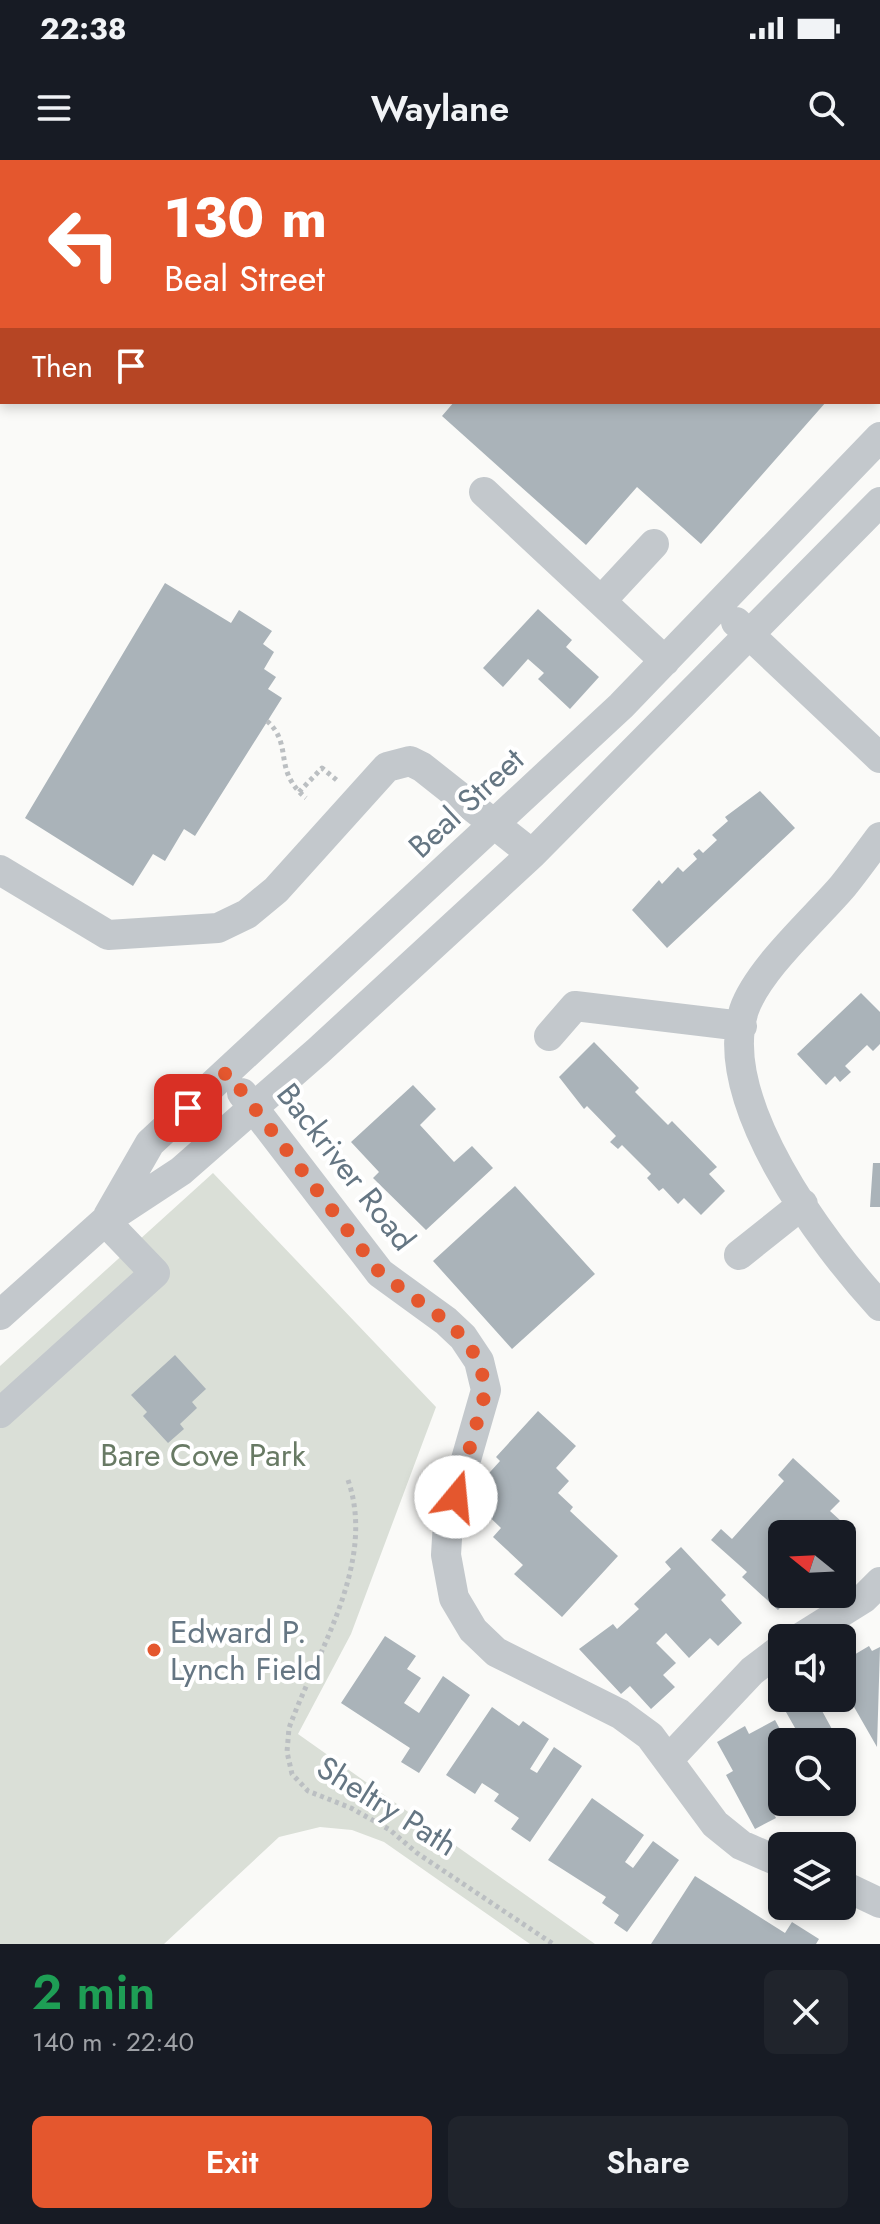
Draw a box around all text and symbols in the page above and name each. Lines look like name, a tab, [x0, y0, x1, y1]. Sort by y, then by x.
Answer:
text: 22:38	[40, 7, 126, 50]
text: Waylane	[371, 82, 509, 134]
icon: menu	[32, 86, 76, 130]
icon: search	[804, 86, 848, 130]
text: 130 m	[164, 177, 327, 258]
icon: left	[32, 192, 136, 296]
text: Beal Street	[164, 252, 325, 304]
icon: arrive	[109, 344, 153, 388]
text: Then	[32, 345, 93, 388]
street label: Beal Street	[398, 737, 534, 869]
street label: Backriver Road	[266, 1073, 426, 1261]
pin	[154, 1074, 222, 1142]
icon: arrive	[166, 1086, 210, 1130]
park label: Bare Cove Park	[100, 1432, 307, 1478]
position arrow	[414, 1455, 498, 1539]
north arrow	[768, 1520, 856, 1608]
map controls	[768, 1520, 856, 1920]
place label: Edward P. Lynch Field	[170, 1609, 322, 1692]
button: sound	[768, 1624, 856, 1712]
marker: Edward P. Lynch Field	[145, 1641, 163, 1659]
button: search	[768, 1728, 856, 1816]
street label: Sheltry Path	[308, 1745, 466, 1867]
button: layers	[768, 1832, 856, 1920]
text: 2 min	[32, 1958, 155, 2027]
button: close	[764, 1970, 848, 2054]
text: 140 m · 22:40	[32, 2023, 194, 2061]
button: Exit	[32, 2116, 432, 2208]
button: Share	[448, 2116, 848, 2208]

